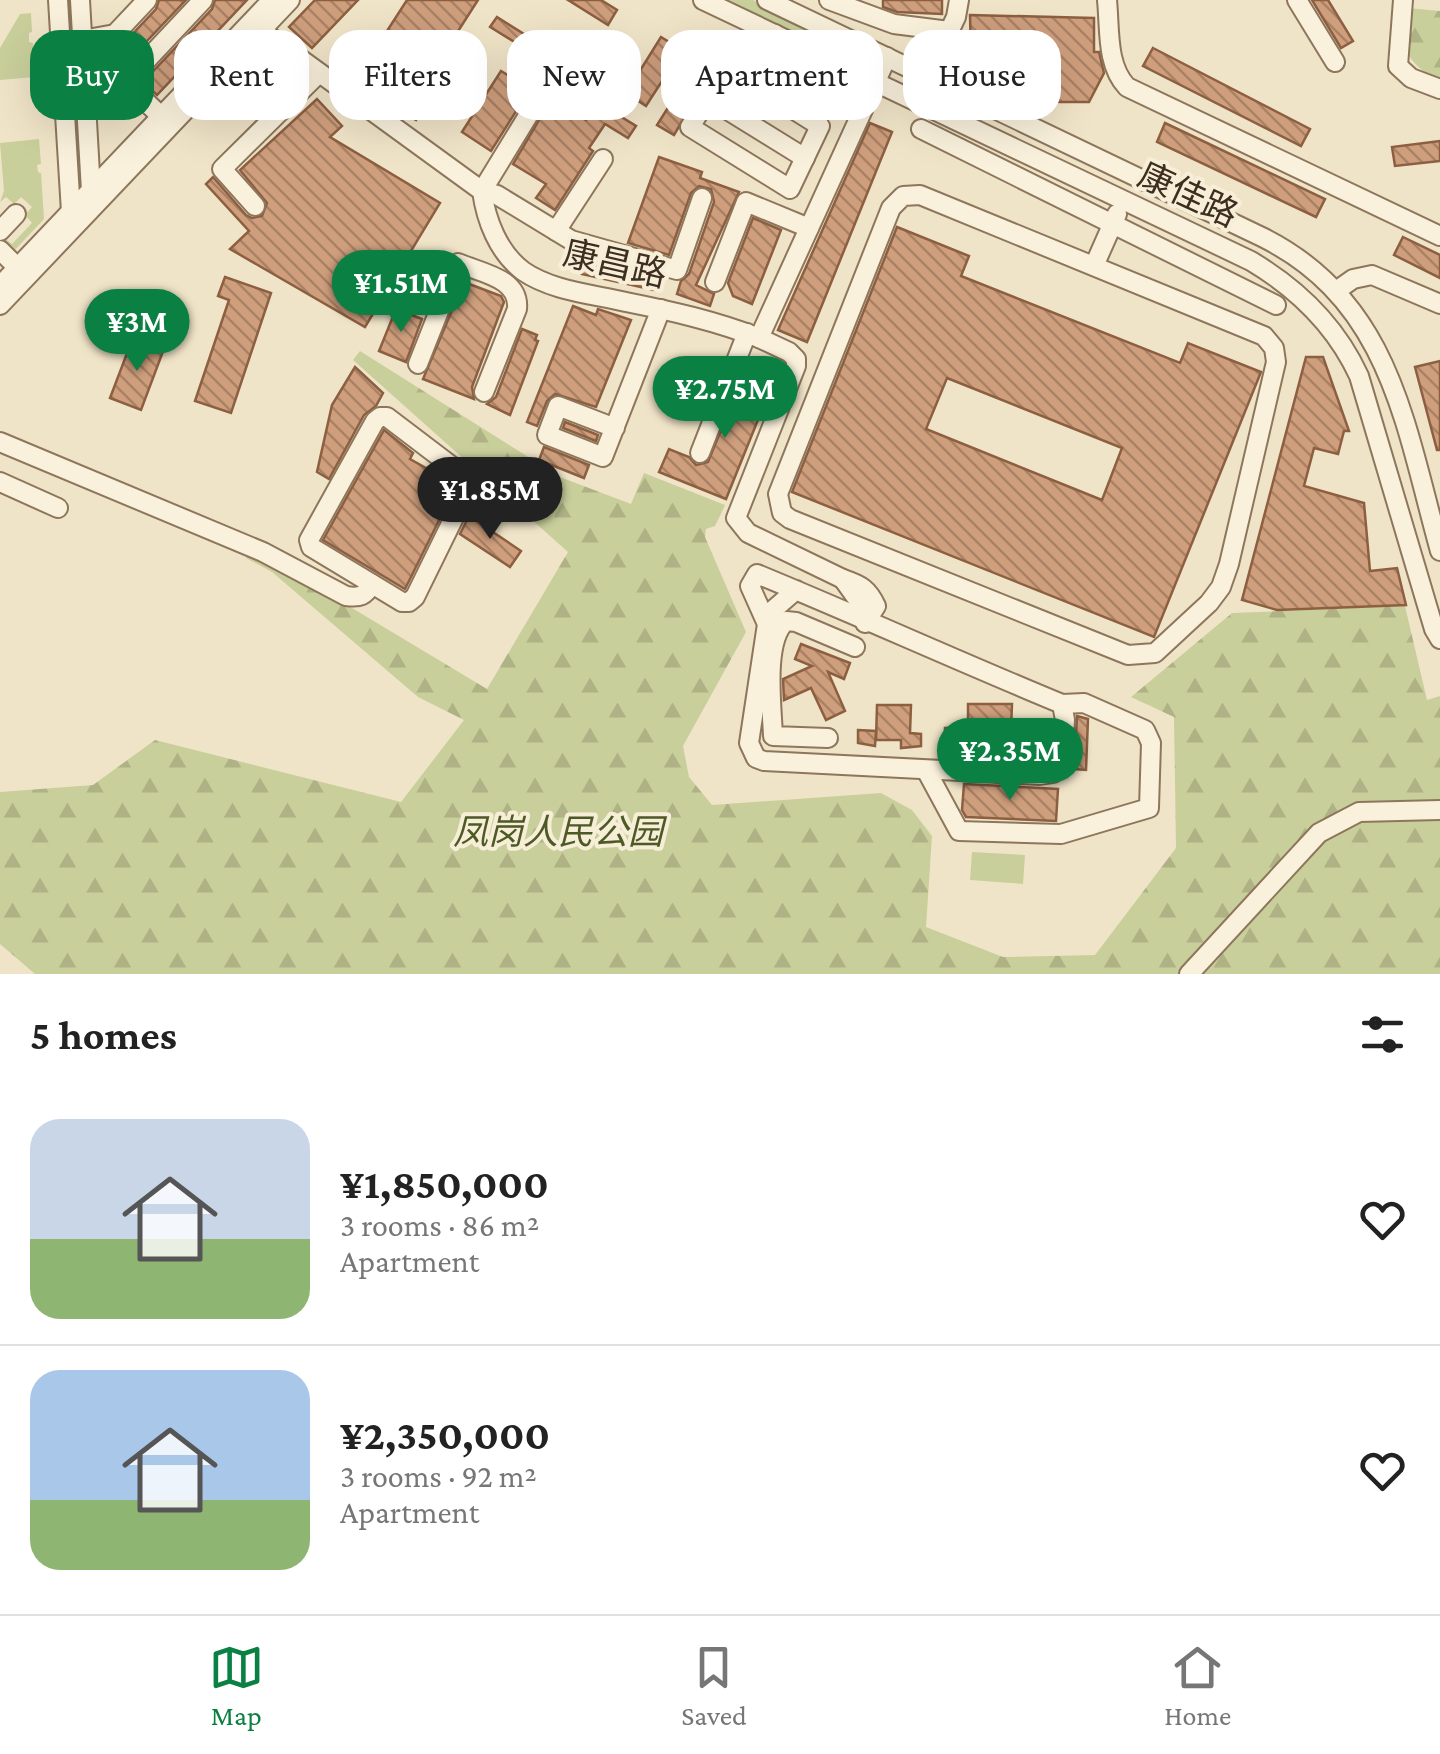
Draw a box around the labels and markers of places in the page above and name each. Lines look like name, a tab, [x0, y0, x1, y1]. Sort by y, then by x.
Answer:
pin: ¥1.51M	[320, 250, 482, 335]
pin: ¥3M	[89, 289, 185, 374]
pin: ¥2.75M	[644, 356, 806, 441]
pin: ¥1.85M	[409, 457, 571, 542]
pin: ¥2.35M	[929, 718, 1091, 803]

